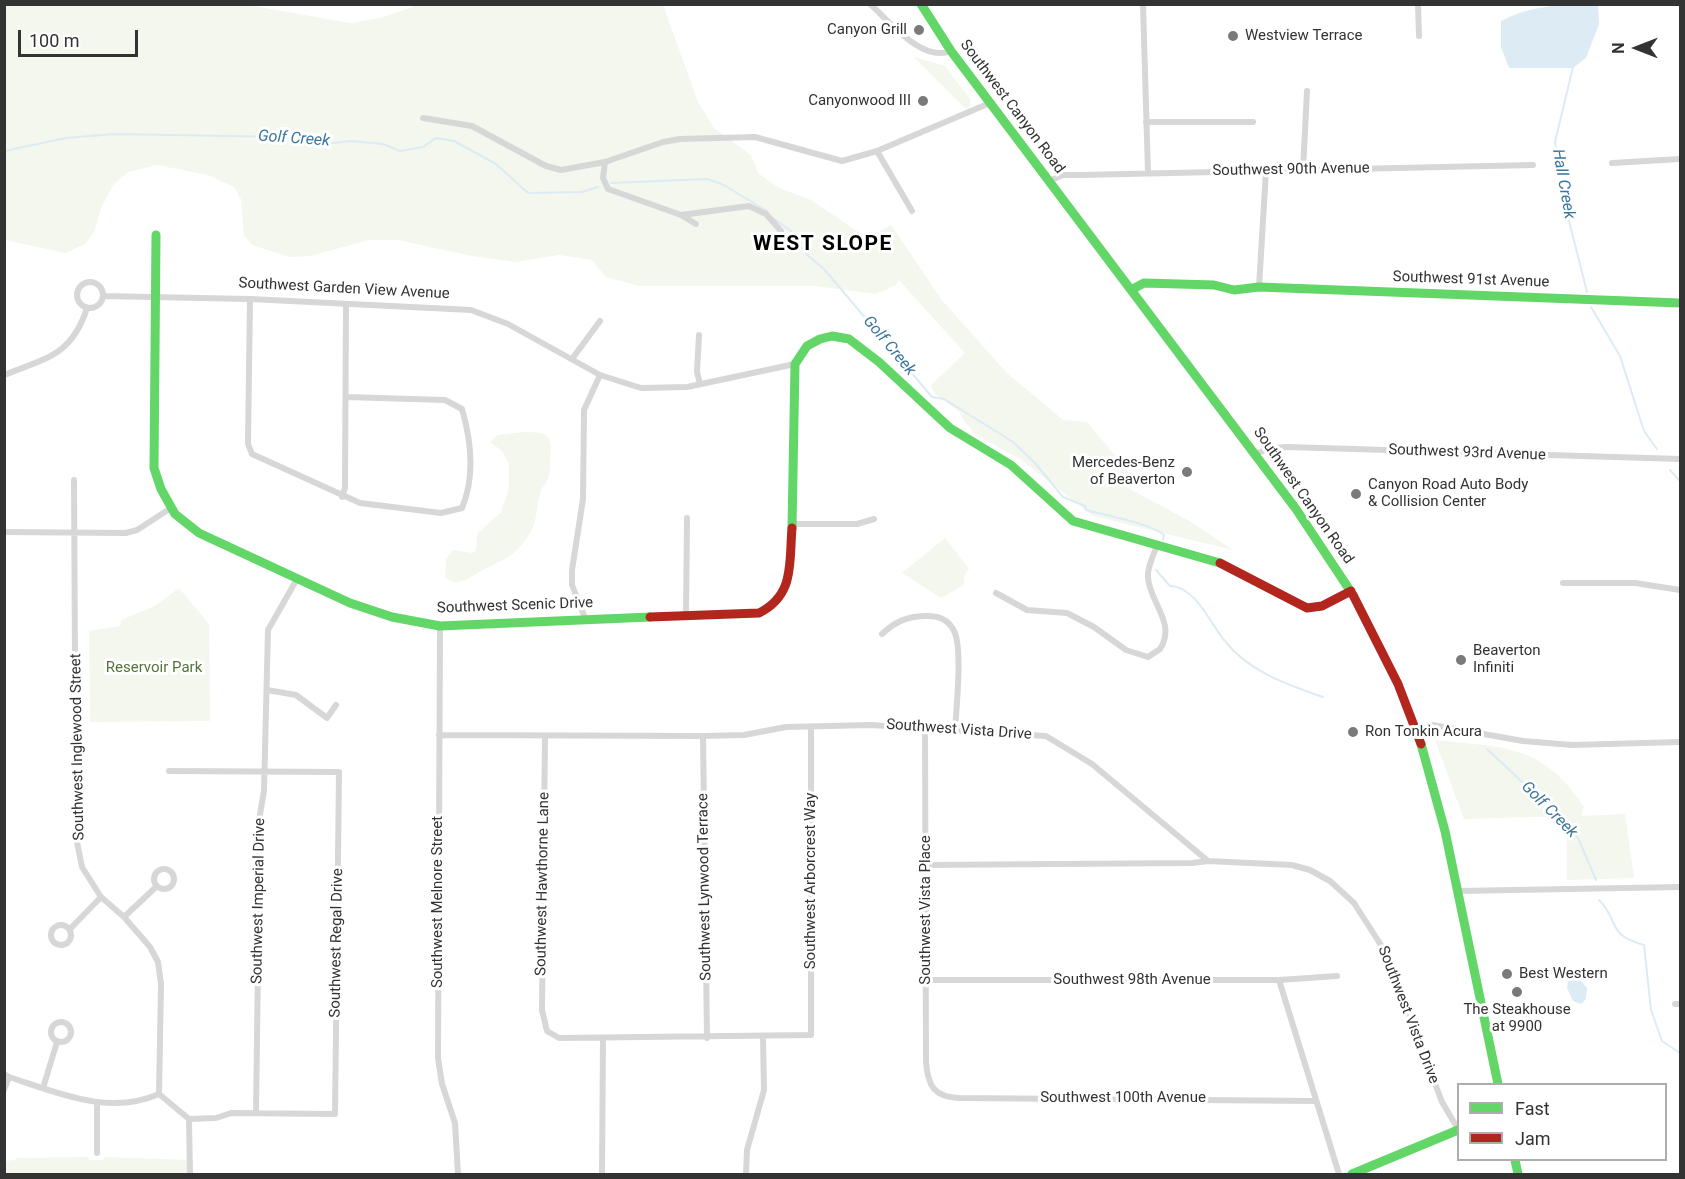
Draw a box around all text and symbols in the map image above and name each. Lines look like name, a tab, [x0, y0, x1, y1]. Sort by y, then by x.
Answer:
scale bar	[21, 18, 141, 56]
north arrow	[1607, 18, 1667, 78]
place label: Canyon Grill	[827, 21, 907, 39]
marker: Canyon Grill	[912, 23, 926, 37]
place label: Westview Terrace	[1245, 27, 1363, 45]
marker: Westview Terrace	[1226, 29, 1240, 43]
text: 100 m	[29, 30, 80, 51]
street label: Southwest Canyon Road	[956, 37, 1068, 177]
text: N	[1609, 42, 1628, 54]
place label: Canyonwood III	[808, 92, 911, 110]
marker: Canyonwood III	[916, 94, 930, 108]
water label: Golf Creek	[257, 127, 331, 151]
water label: Hall Creek	[1547, 148, 1579, 220]
street label: Southwest 90th Avenue	[1212, 160, 1370, 180]
district label: WEST SLOPE	[753, 232, 893, 258]
street label: Southwest 91st Avenue	[1392, 268, 1550, 292]
street label: Southwest Garden View Avenue	[238, 274, 450, 304]
water label: Golf Creek	[858, 312, 920, 380]
street label: Southwest Canyon Road	[1249, 424, 1357, 568]
street label: Southwest 93rd Avenue	[1388, 441, 1546, 465]
place label: Mercedes-Benz of Beaverton	[1072, 454, 1175, 489]
marker: Mercedes-Benz of Beaverton	[1180, 465, 1194, 479]
place label: Canyon Road Auto Body & Collision Center	[1368, 476, 1528, 511]
marker: Canyon Road Auto Body & Collision Center	[1349, 487, 1363, 501]
street label: Southwest Scenic Drive	[437, 594, 593, 618]
place label: Beaverton Infiniti	[1473, 642, 1541, 677]
street label: Southwest Inglewood Street	[67, 653, 89, 841]
marker: Beaverton Infiniti	[1454, 653, 1468, 667]
park label: Reservoir Park	[106, 659, 202, 677]
street label: Southwest Vista Drive	[886, 716, 1032, 744]
place label: Ron Tonkin Acura	[1365, 723, 1482, 741]
marker: Ron Tonkin Acura	[1346, 725, 1360, 739]
water label: Golf Creek	[1517, 778, 1581, 842]
street label: Southwest Hawthorne Lane	[532, 792, 554, 976]
street label: Southwest Lynwood Terrace	[694, 793, 716, 981]
street label: Southwest Arborcrest Way	[802, 793, 820, 969]
street label: Southwest Melnore Street	[429, 816, 447, 988]
street label: Southwest Imperial Drive	[249, 818, 269, 984]
street label: Southwest Vista Place	[917, 835, 935, 985]
street label: Southwest Regal Drive	[327, 868, 347, 1018]
street label: Southwest Vista Drive	[1373, 944, 1443, 1086]
place label: Best Western	[1519, 965, 1608, 983]
marker: Best Western	[1500, 967, 1514, 981]
street label: Southwest 98th Avenue	[1053, 971, 1211, 989]
marker: The Steakhouse at 9900	[1510, 985, 1524, 999]
place label: The Steakhouse at 9900	[1463, 1001, 1571, 1036]
legend	[1457, 1083, 1667, 1161]
street label: Southwest 100th Avenue	[1040, 1089, 1206, 1107]
text: Fast	[1515, 1098, 1550, 1119]
text: Jam	[1515, 1128, 1551, 1149]

